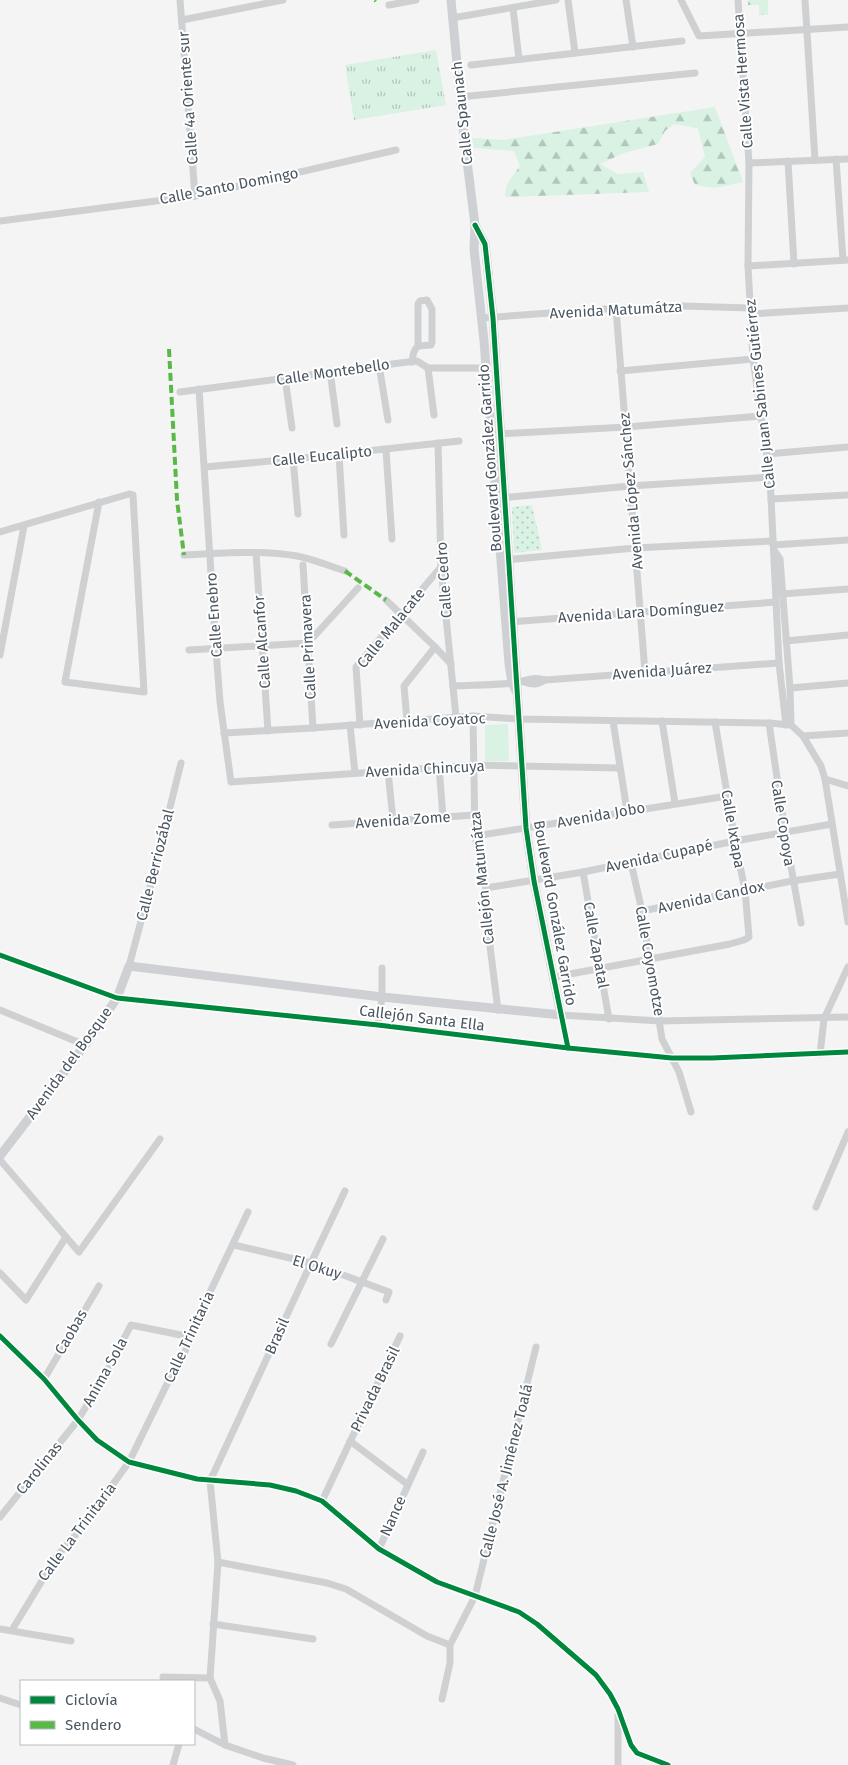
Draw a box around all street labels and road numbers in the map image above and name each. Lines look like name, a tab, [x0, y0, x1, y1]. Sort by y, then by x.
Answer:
street label: Calle Vista Hermosa	[729, 13, 757, 149]
street label: Calle 4a Oriente sur	[174, 31, 202, 165]
street label: Calle Spaunach	[448, 60, 476, 166]
street label: Calle Santo Domingo	[158, 164, 300, 208]
street label: Avenida Matumátza	[549, 298, 683, 322]
street label: Calle Juan Sabines Gutiérrez	[741, 298, 779, 490]
street label: Calle Montebello	[275, 355, 391, 389]
street label: Boulevard González Garrido	[474, 364, 506, 552]
street label: Avenida López Sánchez	[615, 411, 647, 570]
street label: Calle Eucalipto	[271, 442, 373, 470]
street label: Calle Cedro	[432, 541, 456, 619]
street label: Calle Enebro	[202, 572, 226, 658]
street label: Calle Malacate	[353, 584, 429, 672]
street label: Calle Primavera	[296, 594, 320, 700]
street label: Calle Alcanfor	[250, 595, 274, 689]
street label: Avenida Lara Domínguez	[557, 597, 725, 627]
street label: Avenida Juárez	[612, 659, 713, 683]
street label: Avenida Coyatoc	[374, 709, 486, 733]
street label: Avenida Chincuya	[365, 757, 485, 781]
street label: Calle Copoya	[767, 779, 799, 867]
street label: Calle Ixtapa	[717, 788, 749, 870]
street label: Avenida Jobo	[555, 798, 647, 832]
street label: Calle Berriozábal	[132, 807, 178, 923]
street label: Avenida Zome	[355, 808, 451, 832]
street label: Callejón Matumátza	[466, 811, 498, 945]
street label: Boulevard González Garrido	[530, 819, 580, 1007]
street label: Avenida Cupapé	[604, 836, 714, 876]
street label: Avenida Candox	[656, 877, 767, 917]
street label: Calle Zapatal	[580, 900, 613, 990]
street label: Calle Coyomotze	[631, 904, 669, 1018]
street label: Callejón Santa Ella	[358, 1001, 486, 1035]
street label: Avenida del Bosque	[22, 1003, 116, 1123]
street label: El Okuy	[290, 1251, 344, 1283]
street label: Calle Trinitaria	[160, 1288, 218, 1386]
street label: Caobas	[51, 1306, 91, 1358]
street label: Brasil	[261, 1314, 293, 1357]
street label: Anima Sola	[79, 1334, 131, 1410]
street label: Privada Brasil	[347, 1343, 404, 1435]
street label: Calle José A. Jiménez Toalá	[476, 1382, 536, 1560]
street label: Carolinas	[12, 1438, 66, 1498]
street label: Calle La Trinitaria	[34, 1479, 120, 1585]
street label: Nance	[376, 1493, 410, 1539]

